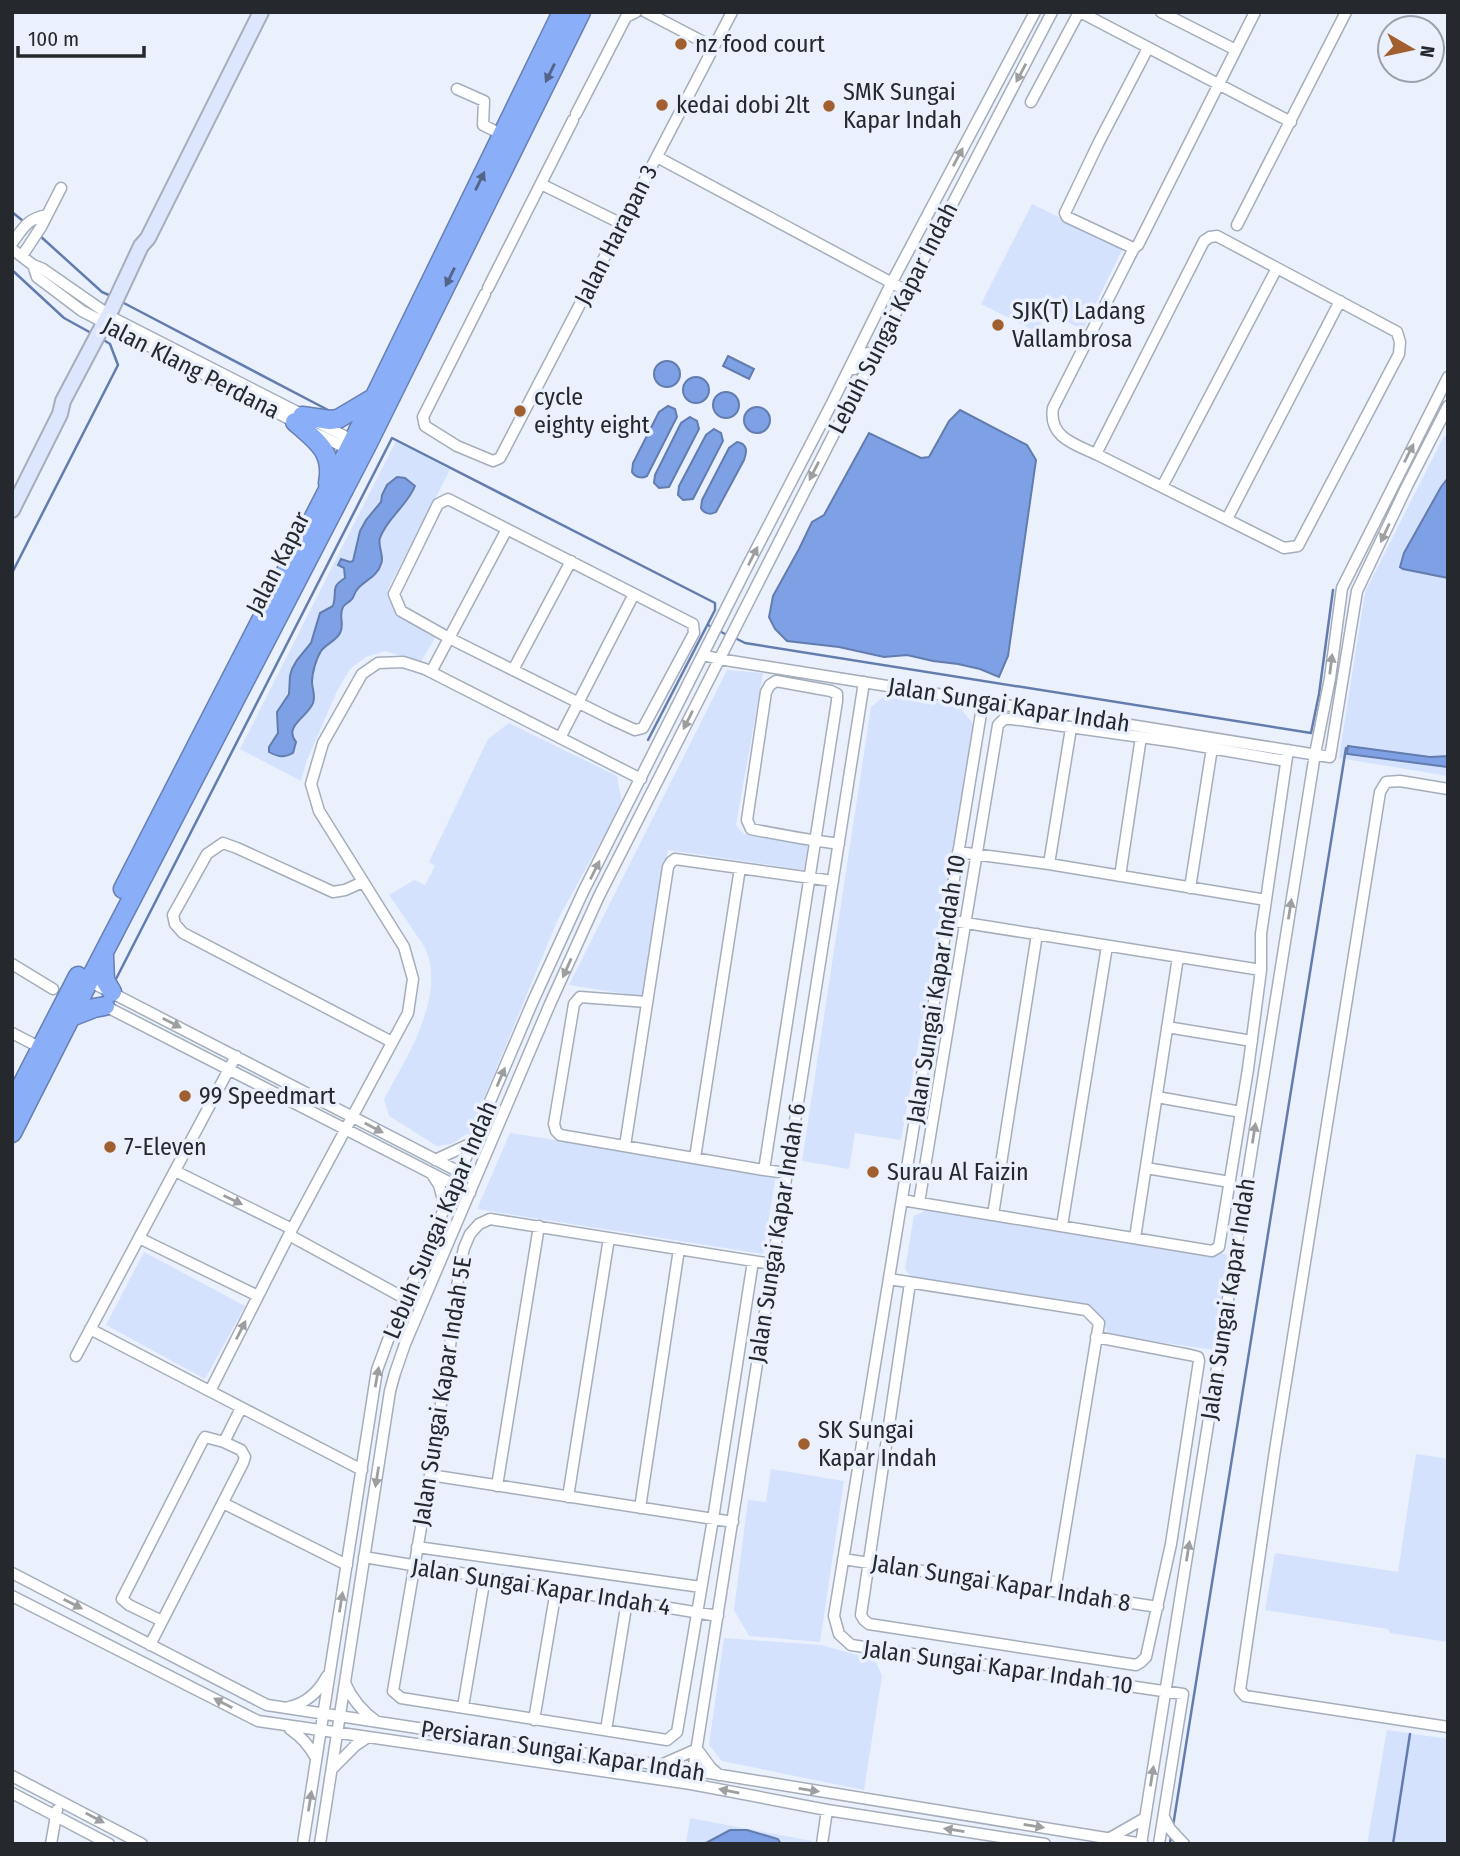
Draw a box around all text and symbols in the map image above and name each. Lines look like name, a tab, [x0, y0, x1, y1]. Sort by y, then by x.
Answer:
scale bar	[18, 14, 144, 58]
north arrow	[1376, 14, 1446, 84]
text: 100 m	[28, 26, 79, 52]
place label: nz food court	[695, 30, 825, 58]
marker: nz food court	[673, 36, 689, 52]
text: N	[1415, 44, 1440, 59]
one-way arrow	[545, 63, 556, 83]
one-way arrow	[1015, 63, 1026, 83]
place label: SMK Sungai Kapar Indah	[843, 78, 962, 134]
place label: kedai dobi 2lt	[676, 91, 810, 119]
marker: kedai dobi 2lt	[654, 97, 670, 113]
marker: SMK Sungai Kapar Indah	[821, 98, 837, 114]
one-way arrow	[952, 147, 964, 167]
street label: Jalan Harapan 3	[569, 160, 663, 310]
one-way arrow	[474, 171, 486, 191]
street label: Lebuh Sungai Kapar Indah	[822, 198, 964, 438]
one-way arrow	[444, 267, 455, 287]
place label: SJK(T) Ladang Vallambrosa	[1012, 297, 1145, 353]
street label: Jalan Klang Perdana	[98, 311, 284, 425]
marker: SJK(T) Ladang Vallambrosa	[990, 317, 1006, 333]
place label: cycle eighty eight	[534, 383, 650, 439]
marker: cycle eighty eight	[512, 403, 528, 419]
one-way arrow	[1403, 443, 1415, 463]
one-way arrow	[809, 461, 821, 481]
street label: Jalan Kapar	[240, 506, 316, 619]
one-way arrow	[1379, 523, 1391, 543]
one-way arrow	[747, 546, 759, 566]
one-way arrow	[1326, 653, 1337, 675]
street label: Jalan Sungai Kapar Indah	[886, 672, 1132, 738]
one-way arrow	[683, 710, 694, 730]
street label: Jalan Sungai Kapar Indah 10	[901, 852, 971, 1126]
one-way arrow	[589, 860, 600, 880]
one-way arrow	[1285, 898, 1296, 920]
one-way arrow	[561, 958, 573, 978]
one-way arrow	[162, 1018, 182, 1029]
one-way arrow	[496, 1066, 507, 1087]
place label: 99 Speedmart	[199, 1082, 336, 1110]
marker: 99 Speedmart	[177, 1088, 193, 1104]
street label: Lebuh Sungai Kapar Indah	[377, 1097, 503, 1343]
street label: Jalan Sungai Kapar Indah 6	[743, 1101, 811, 1365]
one-way arrow	[365, 1121, 385, 1133]
one-way arrow	[1249, 1122, 1260, 1144]
place label: 7-Eleven	[124, 1133, 207, 1161]
marker: 7-Eleven	[102, 1139, 118, 1155]
place label: Surau Al Faizin	[887, 1158, 1029, 1186]
marker: Surau Al Faizin	[865, 1164, 881, 1180]
street label: Jalan Sungai Kapar Indah	[1195, 1176, 1261, 1422]
one-way arrow	[223, 1194, 243, 1205]
street label: Jalan Sungai Kapar Indah 5E	[407, 1254, 477, 1528]
one-way arrow	[235, 1320, 246, 1340]
one-way arrow	[371, 1366, 382, 1388]
place label: SK Sungai Kapar Indah	[818, 1416, 937, 1472]
marker: SK Sungai Kapar Indah	[796, 1436, 812, 1452]
one-way arrow	[371, 1466, 382, 1488]
one-way arrow	[1183, 1540, 1194, 1562]
street label: Jalan Sungai Kapar Indah 8	[869, 1549, 1133, 1617]
street label: Jalan Sungai Kapar Indah 4	[410, 1553, 672, 1621]
one-way arrow	[336, 1591, 347, 1613]
one-way arrow	[63, 1599, 83, 1610]
street label: Jalan Sungai Kapar Indah 10	[861, 1634, 1135, 1700]
one-way arrow	[213, 1698, 233, 1709]
street label: Persiaran Sungai Kapar Indah	[419, 1715, 707, 1787]
one-way arrow	[1147, 1765, 1158, 1787]
one-way arrow	[798, 1785, 820, 1796]
one-way arrow	[718, 1786, 740, 1797]
one-way arrow	[305, 1790, 316, 1812]
one-way arrow	[85, 1812, 105, 1824]
one-way arrow	[1023, 1821, 1045, 1832]
one-way arrow	[943, 1824, 965, 1835]

